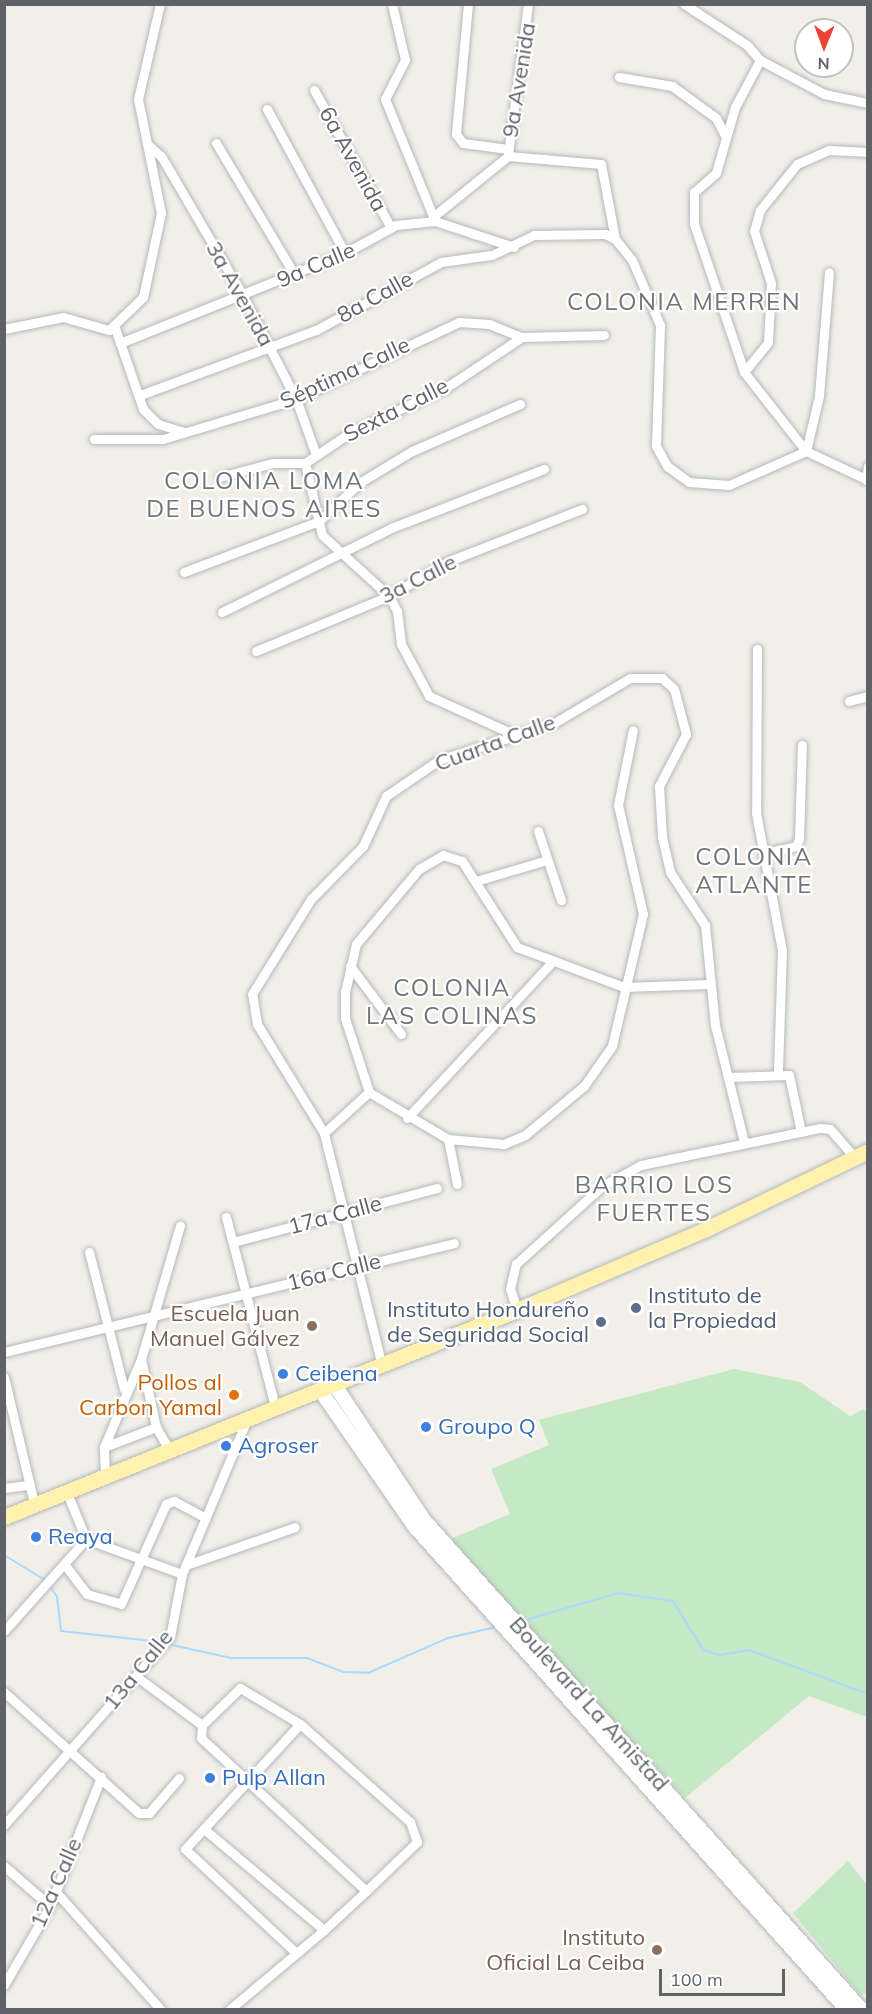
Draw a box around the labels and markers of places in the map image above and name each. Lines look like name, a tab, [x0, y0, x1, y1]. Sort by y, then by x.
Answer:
place label: Instituto de la Propiedad	[648, 1282, 777, 1334]
place label: Instituto Hondureño de Seguridad Social	[387, 1296, 589, 1348]
place label: Escuela Juan Manuel Gálvez	[150, 1300, 300, 1352]
marker: Instituto de la Propiedad	[629, 1301, 643, 1315]
marker: Instituto Hondureño de Seguridad Social	[594, 1315, 608, 1329]
marker: Escuela Juan Manuel Gálvez	[305, 1319, 319, 1333]
place label: Ceibena	[295, 1361, 378, 1387]
marker: Ceibena	[276, 1367, 290, 1381]
place label: Pollos al Carbon Yamal	[79, 1369, 222, 1420]
marker: Pollos al Carbon Yamal	[227, 1388, 241, 1402]
place label: Groupo Q	[438, 1414, 536, 1440]
marker: Groupo Q	[419, 1420, 433, 1434]
place label: Agroser	[238, 1433, 319, 1459]
marker: Agroser	[219, 1439, 233, 1453]
place label: Reaya	[48, 1524, 113, 1550]
marker: Reaya	[29, 1530, 43, 1544]
place label: Pulp Allan	[222, 1765, 326, 1791]
marker: Pulp Allan	[203, 1771, 217, 1785]
place label: Instituto Oficial La Ceiba	[486, 1924, 645, 1976]
marker: Instituto Oficial La Ceiba	[650, 1943, 664, 1957]

